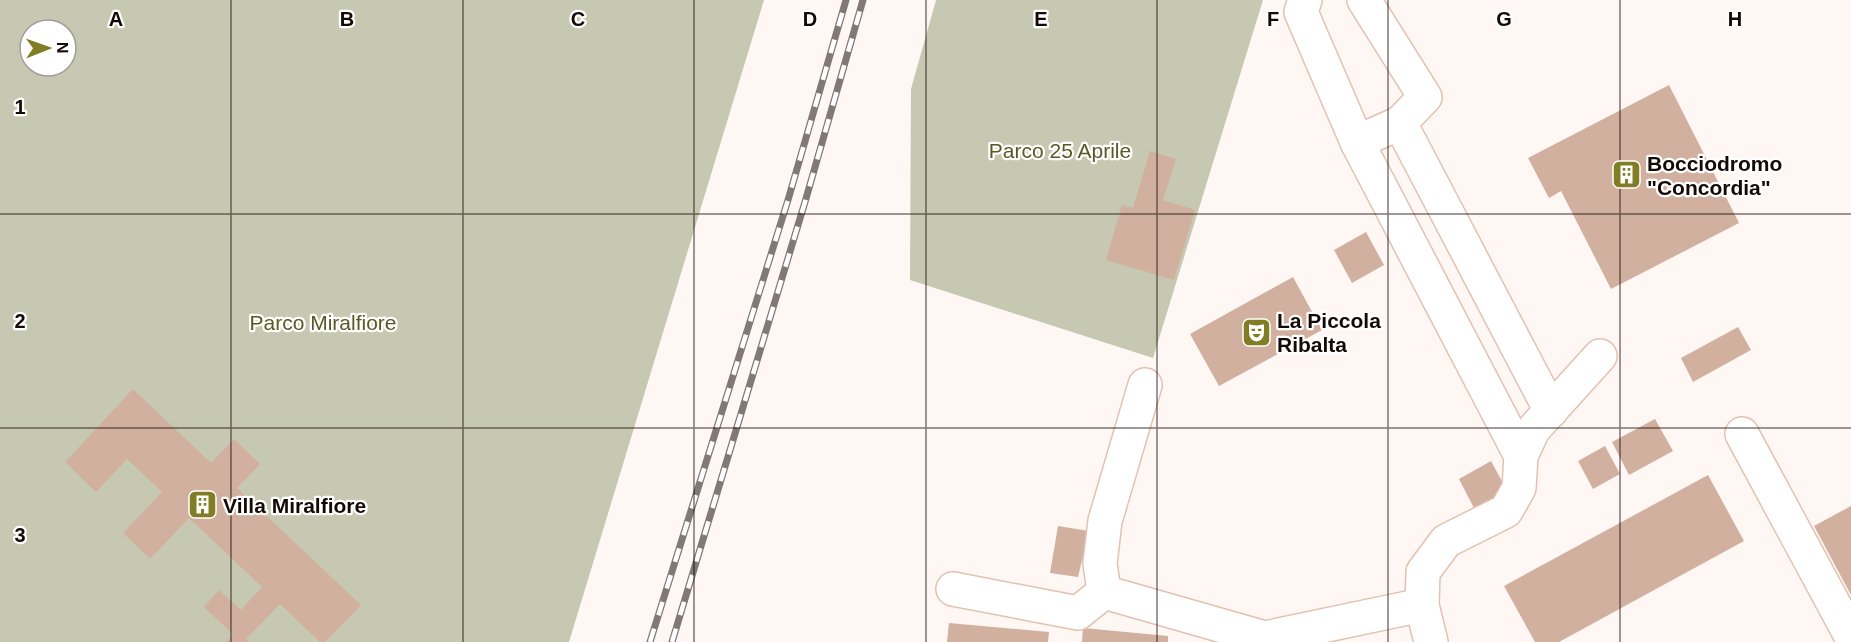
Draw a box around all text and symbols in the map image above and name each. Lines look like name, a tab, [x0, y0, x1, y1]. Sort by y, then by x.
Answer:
text: A	[109, 8, 123, 30]
text: B	[340, 8, 354, 30]
text: C	[571, 8, 585, 30]
text: D	[803, 8, 817, 30]
text: E	[1034, 8, 1048, 30]
text: F	[1267, 8, 1279, 30]
text: G	[1496, 8, 1512, 30]
text: H	[1728, 8, 1742, 30]
north arrow	[18, 18, 78, 78]
text: N	[54, 42, 71, 54]
text: 1	[14, 96, 26, 118]
park label: Parco 25 Aprile	[989, 139, 1131, 162]
place label: Bocciodromo "Concordia"	[1647, 152, 1782, 199]
building icon: Bocciodromo "Concordia"	[1610, 159, 1642, 191]
place label: La Piccola Ribalta	[1277, 309, 1381, 356]
text: 2	[14, 310, 26, 332]
park label: Parco Miralfiore	[249, 311, 397, 334]
theatre icon: La Piccola Ribalta	[1240, 316, 1272, 348]
building icon: Villa Miralfiore	[186, 489, 218, 521]
place label: Villa Miralfiore	[223, 494, 366, 517]
text: 3	[14, 524, 26, 546]

